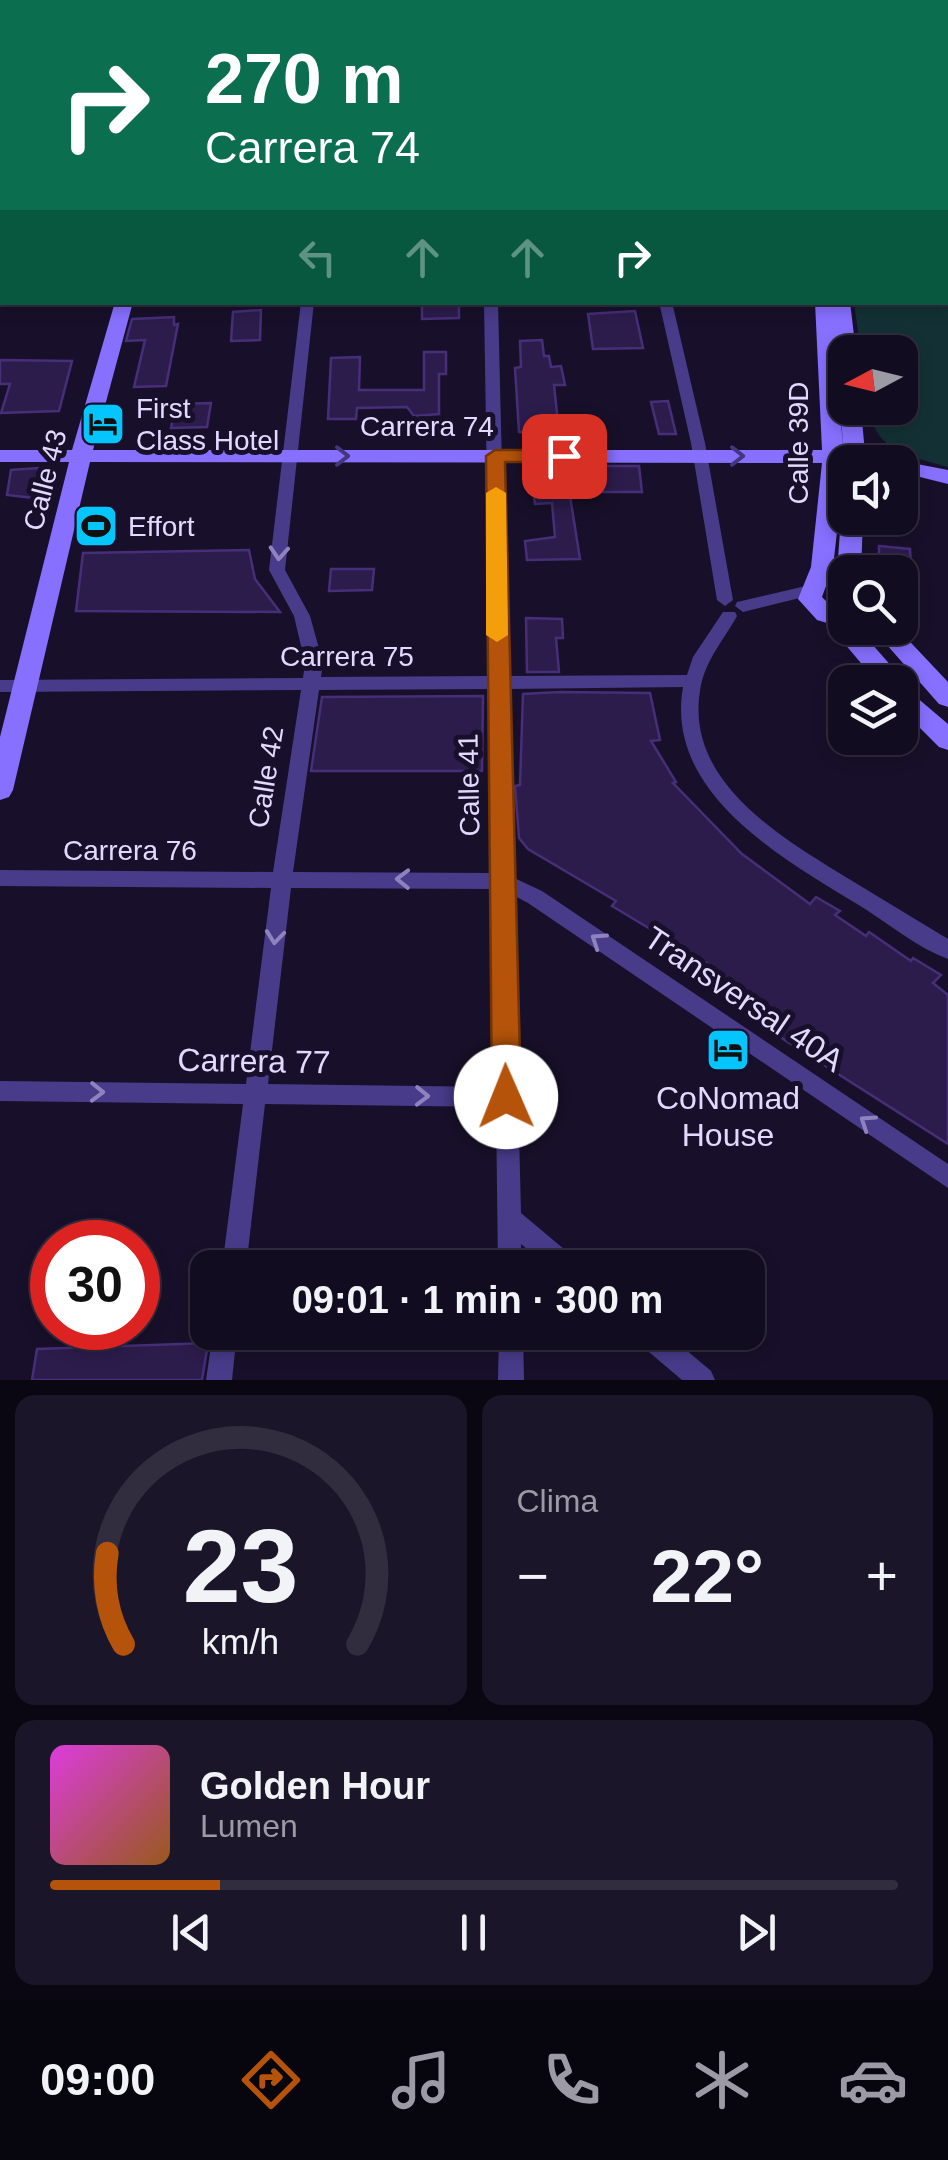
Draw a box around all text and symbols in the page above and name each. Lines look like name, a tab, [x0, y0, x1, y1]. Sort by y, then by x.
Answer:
icon: right	[40, 40, 170, 170]
text: 270 m	[205, 40, 403, 118]
text: Carrera 74	[205, 122, 420, 173]
icon: left	[290, 230, 345, 285]
icon: ahead	[395, 230, 450, 285]
icon: ahead	[500, 230, 555, 285]
icon: right	[605, 230, 660, 285]
north arrow	[828, 335, 918, 425]
map controls	[828, 335, 918, 755]
street label: Calle 39D	[783, 382, 814, 504]
place label: First Class Hotel	[136, 393, 279, 456]
hotel icon: First Class Hotel	[80, 401, 126, 447]
street label: Carrera 74	[360, 411, 494, 442]
pin	[522, 414, 607, 499]
street label: Calle 43	[18, 426, 72, 534]
icon: arrive	[537, 429, 592, 484]
one-way arrow	[336, 445, 351, 467]
one-way arrow	[730, 445, 746, 467]
button: sound	[828, 445, 918, 535]
sports icon: Effort	[73, 503, 119, 549]
place label: Effort	[128, 511, 195, 542]
one-way arrow	[268, 545, 290, 561]
button: search	[828, 555, 918, 645]
street label: Carrera 75	[280, 641, 414, 672]
button: layers	[828, 665, 918, 755]
street label: Calle 42	[243, 724, 289, 830]
street label: Calle 41	[453, 733, 485, 837]
street label: Carrera 76	[63, 835, 197, 866]
one-way arrow	[395, 868, 410, 890]
street label: Transversal 40A	[638, 919, 851, 1079]
one-way arrow	[265, 930, 286, 946]
one-way arrow	[591, 934, 610, 952]
hotel icon: CoNomad House	[705, 1027, 751, 1073]
street label: Carrera 77	[177, 1042, 331, 1080]
position arrow	[454, 1045, 558, 1149]
place label: CoNomad House	[656, 1080, 800, 1153]
one-way arrow	[90, 1081, 106, 1103]
one-way arrow	[416, 1085, 431, 1107]
one-way arrow	[860, 1116, 879, 1134]
speed limit sign: 30	[30, 1220, 160, 1350]
text: 09:01 · 1 min · 300 m	[292, 1279, 663, 1321]
text: Clima	[517, 1483, 598, 1519]
text: 23	[183, 1508, 299, 1624]
text: 22°	[651, 1534, 764, 1618]
text: −	[517, 1545, 549, 1607]
text: +	[866, 1545, 898, 1607]
text: km/h	[202, 1622, 279, 1662]
text: Golden Hour	[200, 1765, 430, 1807]
text: Lumen	[200, 1808, 298, 1844]
icon: previous	[164, 1905, 219, 1960]
icon: pause	[446, 1905, 501, 1960]
icon: next	[729, 1905, 784, 1960]
icon: directions	[236, 2045, 306, 2115]
icon: music	[386, 2045, 456, 2115]
icon: phone	[537, 2045, 607, 2115]
icon: climate	[687, 2045, 757, 2115]
icon: car	[838, 2045, 908, 2115]
text: 09:00	[40, 2054, 155, 2105]

